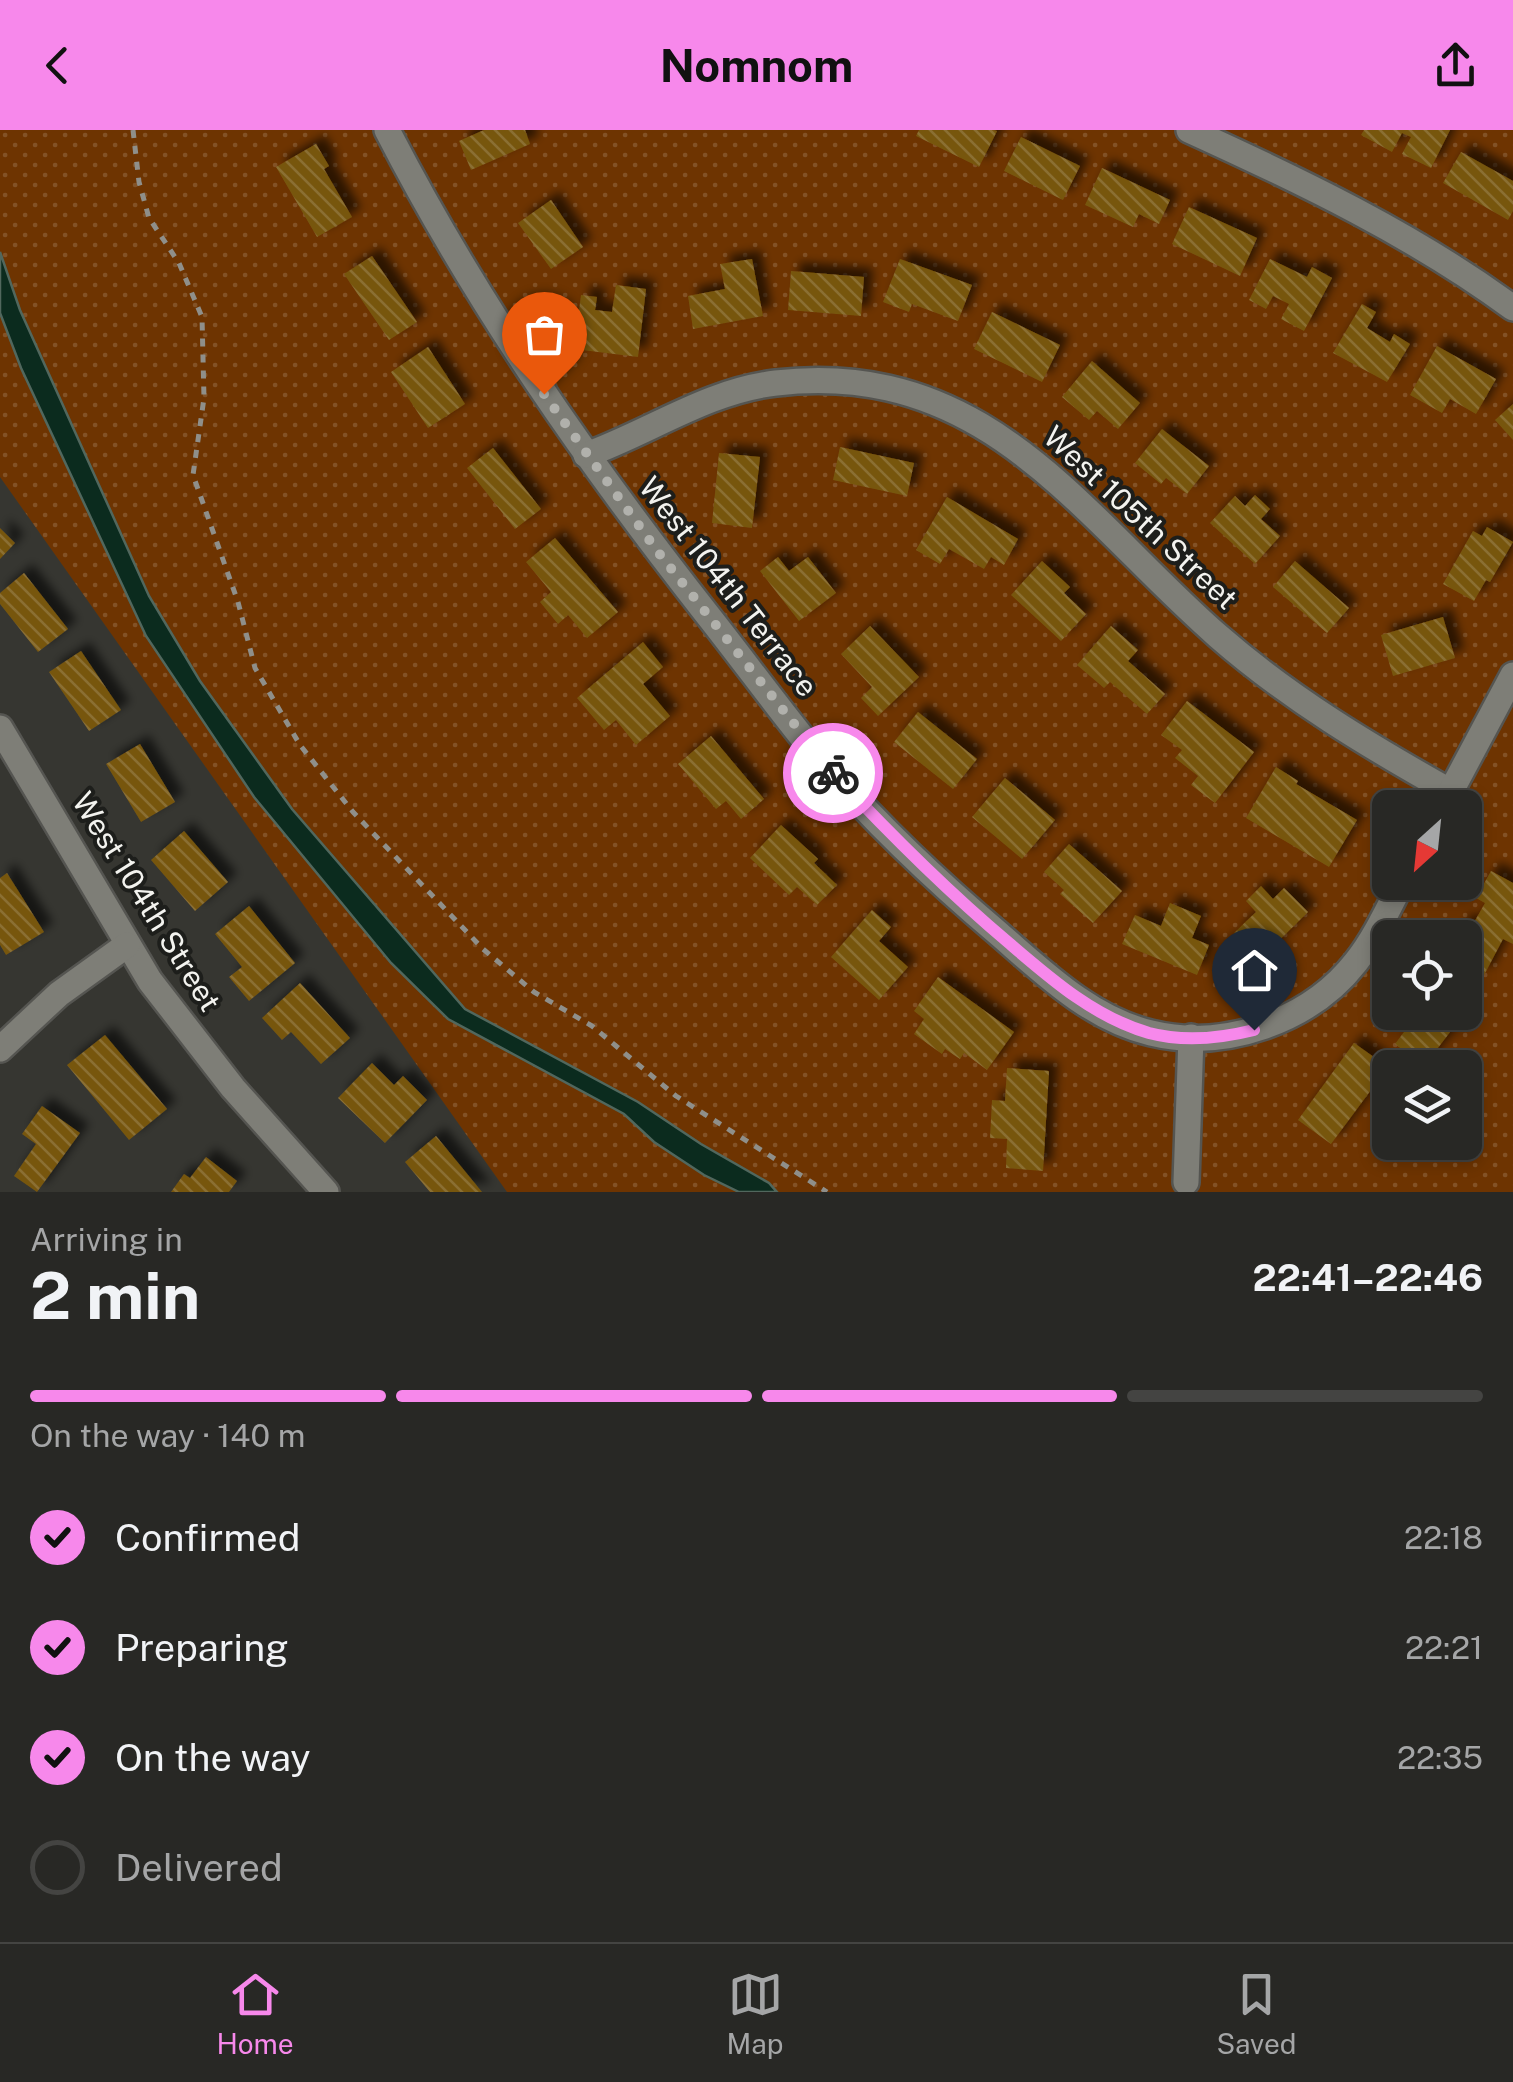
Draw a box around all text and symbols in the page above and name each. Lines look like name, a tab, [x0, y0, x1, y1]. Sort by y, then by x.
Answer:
icon: back	[30, 38, 85, 93]
icon: share	[1428, 38, 1483, 93]
text: Nomnom	[660, 39, 853, 92]
pin	[502, 292, 587, 395]
icon: bag	[517, 307, 572, 362]
street label: West 105th Street	[1036, 418, 1245, 616]
street label: West 104th Terrace	[632, 469, 826, 703]
courier	[783, 723, 883, 823]
icon: bike	[806, 746, 861, 801]
street label: West 104th Street	[65, 785, 229, 1018]
north arrow	[1372, 790, 1482, 900]
map controls	[1372, 790, 1482, 1160]
button: locate	[1372, 920, 1482, 1030]
pin	[1212, 928, 1297, 1031]
icon: home	[1227, 943, 1282, 998]
button: layers	[1372, 1050, 1482, 1160]
text: Arriving in	[30, 1221, 183, 1258]
text: 22:41–22:46	[1253, 1255, 1483, 1300]
text: 2 min	[30, 1257, 200, 1334]
text: On the way · 140 m	[30, 1417, 306, 1454]
icon: check	[30, 1510, 85, 1565]
text: Confirmed	[115, 1515, 300, 1560]
text: 22:18	[1404, 1519, 1483, 1556]
icon: check	[30, 1620, 85, 1675]
text: Preparing	[115, 1625, 289, 1670]
text: 22:21	[1405, 1629, 1483, 1666]
icon: check	[30, 1730, 85, 1785]
text: On the way	[115, 1735, 311, 1780]
text: 22:35	[1397, 1739, 1483, 1776]
text: Delivered	[115, 1845, 283, 1890]
tab: Home	[216, 1967, 294, 2060]
tab: Map	[727, 1967, 783, 2060]
tab: Saved	[1216, 1967, 1297, 2060]

